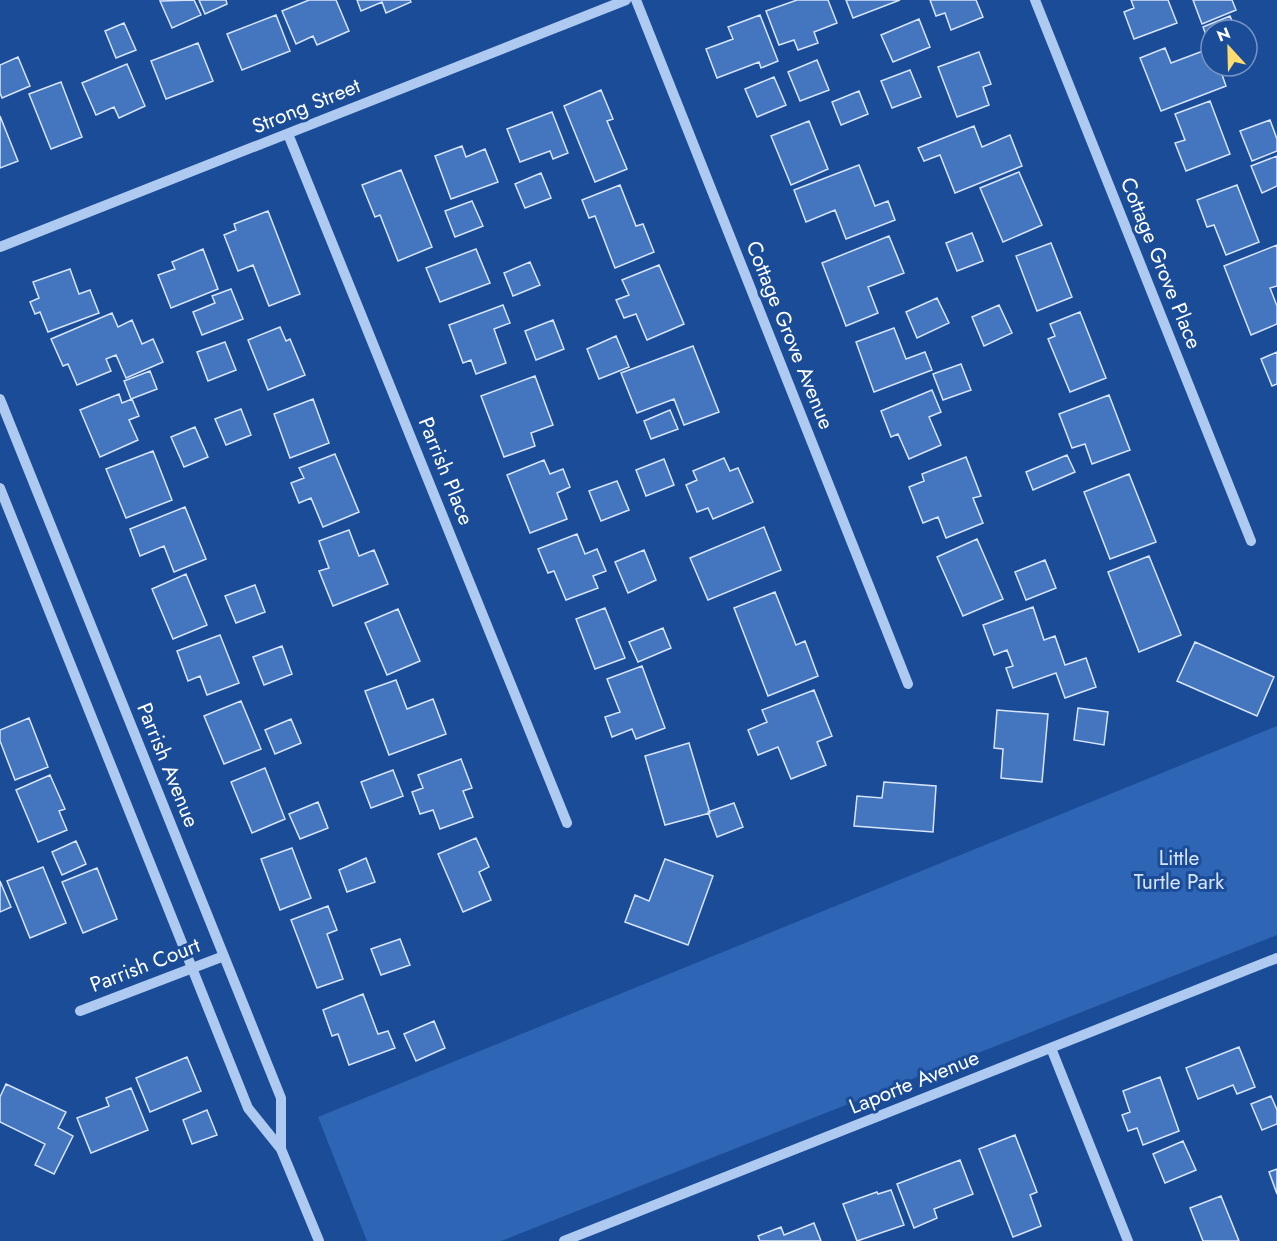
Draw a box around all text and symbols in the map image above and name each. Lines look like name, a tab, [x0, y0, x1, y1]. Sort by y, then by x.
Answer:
north arrow	[1199, 18, 1259, 78]
text: N	[1213, 22, 1234, 48]
street label: Strong Street	[247, 71, 365, 141]
street label: Cottage Grove Place	[1113, 173, 1209, 354]
street label: Cottage Grove Avenue	[738, 236, 842, 434]
street label: Parrish Place	[411, 413, 481, 530]
street label: Parrish Avenue	[129, 698, 207, 832]
park label: Little Turtle Park	[1134, 843, 1225, 897]
street label: Parrish Court	[86, 930, 204, 1000]
street label: Laporte Avenue	[845, 1042, 984, 1122]

